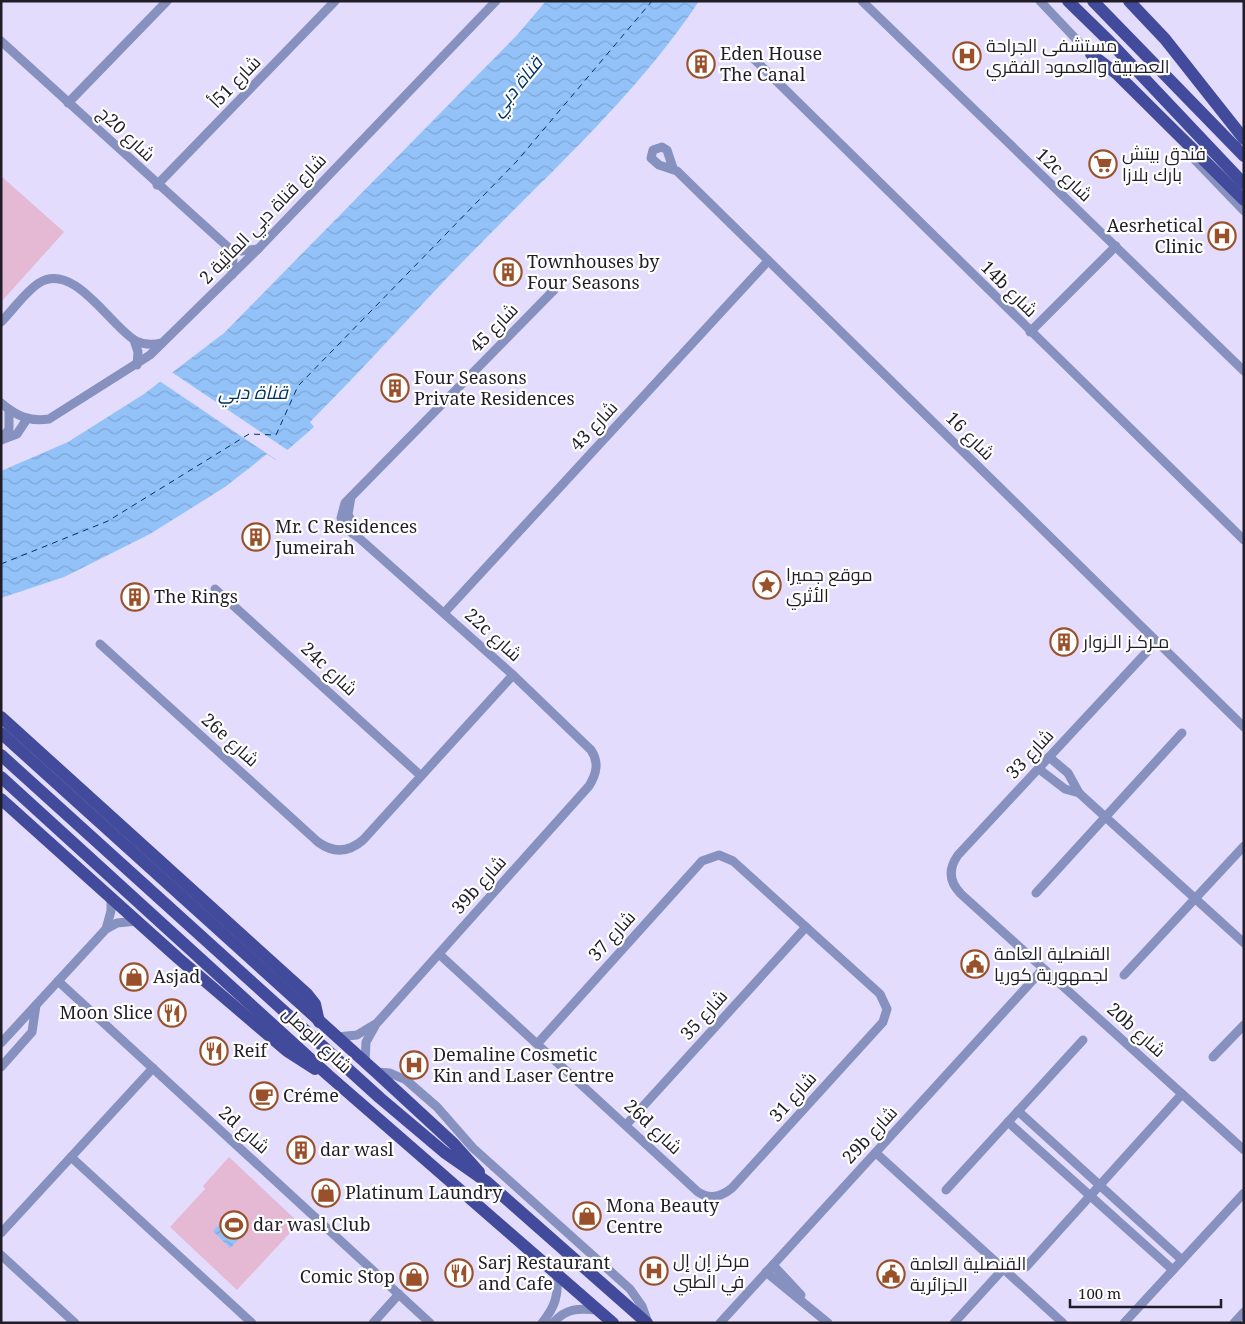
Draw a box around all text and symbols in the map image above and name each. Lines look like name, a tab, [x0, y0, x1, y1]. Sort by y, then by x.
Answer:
place label: مستشفى الجراحة العصبية والعمود الفقري	[986, 33, 1170, 81]
place label: Eden House The Canal	[720, 41, 822, 86]
hospital icon: مستشفى الجراحة العصبية والعمود الفقري	[952, 41, 982, 71]
building icon: Eden House The Canal	[686, 49, 716, 79]
street label: شارع 51أ	[203, 50, 266, 114]
water label: قناة دبي	[484, 50, 551, 123]
street label: شارع 20ج	[92, 101, 161, 167]
place label: فندق بيتش بارك بلازا	[1122, 141, 1206, 186]
street label: 12c شارع	[1031, 142, 1098, 207]
street label: شارع قناة دبي المائية 2	[194, 148, 333, 291]
supermarket icon: فندق بيتش بارك بلازا	[1088, 149, 1118, 179]
place label: Aesrhetical Clinic	[1107, 213, 1203, 258]
hospital icon: Aesrhetical Clinic	[1207, 221, 1237, 251]
place label: Townhouses by Four Seasons	[527, 249, 660, 294]
street label: 14b شارع	[976, 255, 1043, 322]
building icon: Townhouses by Four Seasons	[493, 257, 523, 287]
street label: شارع 45	[464, 298, 523, 358]
place label: Four Seasons Private Residences	[414, 365, 575, 410]
building icon: Four Seasons Private Residences	[380, 373, 410, 403]
water label: قناة دبي	[218, 379, 289, 408]
street label: شارع 43	[564, 395, 623, 456]
street label: شارع 16	[940, 406, 1000, 466]
place label: Mr. C Residences Jumeirah	[274, 514, 417, 559]
building icon: Mr. C Residences Jumeirah	[241, 522, 271, 552]
place label: موقع جميرا الأثري	[786, 562, 873, 610]
place icon: موقع جميرا الأثري	[752, 570, 782, 600]
building icon: The Rings	[120, 582, 150, 612]
place label: The Rings	[154, 584, 238, 608]
street label: 22c شارع	[460, 602, 527, 667]
building icon: مـركـز الـزوار	[1049, 627, 1079, 657]
place label: مـركـز الـزوار	[1082, 629, 1169, 653]
street label: 24c شارع	[296, 636, 363, 701]
street label: 26e شارع	[196, 707, 264, 772]
street label: شارع 33	[1000, 723, 1059, 784]
street label: 39b شارع	[446, 850, 512, 919]
street label: شارع 37	[582, 905, 641, 966]
place label: القنصلية العامة لجمهورية كوريا	[994, 941, 1110, 986]
public building icon: القنصلية العامة لجمهورية كوريا	[960, 949, 990, 979]
shop icon: Asjad	[119, 962, 149, 992]
place label: Asjad	[153, 964, 200, 988]
street label: شارع 35	[674, 984, 733, 1045]
street label: 20b شارع	[1102, 997, 1171, 1063]
restaurant icon: Moon Slice	[157, 998, 187, 1028]
place label: Moon Slice	[59, 1000, 153, 1024]
street label: شارع الوصل	[277, 1001, 358, 1078]
restaurant icon: Reif	[199, 1036, 229, 1066]
place label: Reif	[233, 1038, 268, 1062]
place label: Demaline Cosmetic Kin and Laser Centre	[433, 1042, 614, 1087]
hospital icon: Demaline Cosmetic Kin and Laser Centre	[399, 1050, 429, 1080]
street label: شارع 31	[763, 1066, 822, 1127]
cafe icon: Créme	[249, 1081, 279, 1111]
place label: Créme	[283, 1083, 339, 1107]
street label: 26d شارع	[619, 1093, 688, 1160]
street label: 2d شارع	[213, 1100, 275, 1159]
street label: 29b شارع	[836, 1100, 903, 1169]
building icon: dar wasl	[286, 1135, 316, 1165]
place label: dar wasl	[320, 1137, 394, 1161]
shop icon: Platinum Laundry	[311, 1178, 341, 1208]
place label: Platinum Laundry	[345, 1180, 503, 1204]
place label: Mona Beauty Centre	[606, 1193, 720, 1238]
shop icon: Mona Beauty Centre	[572, 1201, 602, 1231]
sports icon: dar wasl Club	[219, 1210, 249, 1240]
place label: dar wasl Club	[253, 1212, 371, 1236]
place label: مركز إن إل في الطبي	[673, 1248, 750, 1296]
place label: Sarj Restaurant and Cafe	[478, 1250, 610, 1295]
place label: القنصلية العامة الجزائرية	[910, 1251, 1026, 1296]
hospital icon: مركز إن إل في الطبي	[639, 1256, 669, 1286]
restaurant icon: Sarj Restaurant and Cafe	[444, 1258, 474, 1288]
public building icon: القنصلية العامة الجزائرية	[876, 1259, 906, 1289]
shop icon: Comic Stop	[399, 1262, 429, 1292]
place label: Comic Stop	[300, 1264, 395, 1288]
scale bar	[1070, 1276, 1221, 1308]
text: 100 m	[1078, 1283, 1121, 1303]

